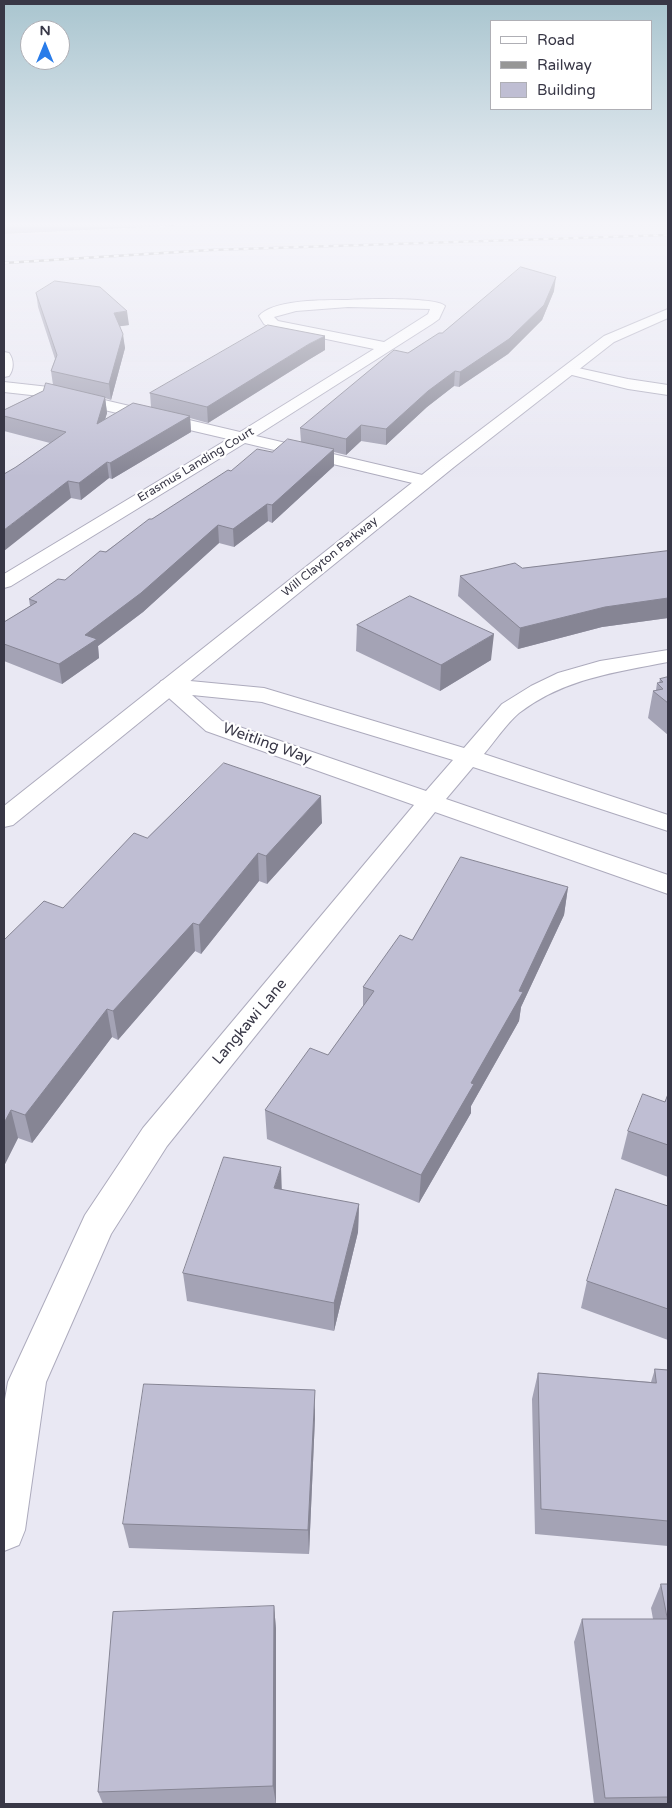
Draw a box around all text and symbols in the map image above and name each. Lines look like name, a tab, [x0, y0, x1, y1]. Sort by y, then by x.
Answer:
north arrow	[20, 20, 70, 70]
legend	[490, 20, 652, 110]
text: N	[39, 22, 51, 39]
text: Road	[537, 31, 575, 49]
text: Railway	[537, 56, 592, 74]
text: Building	[537, 81, 596, 99]
street label: Erasmus Landing Court	[135, 425, 257, 505]
street label: Will Clayton Parkway	[279, 514, 381, 600]
street label: Weitling Way	[220, 720, 314, 768]
street label: Langkawi Lane	[209, 976, 291, 1068]

